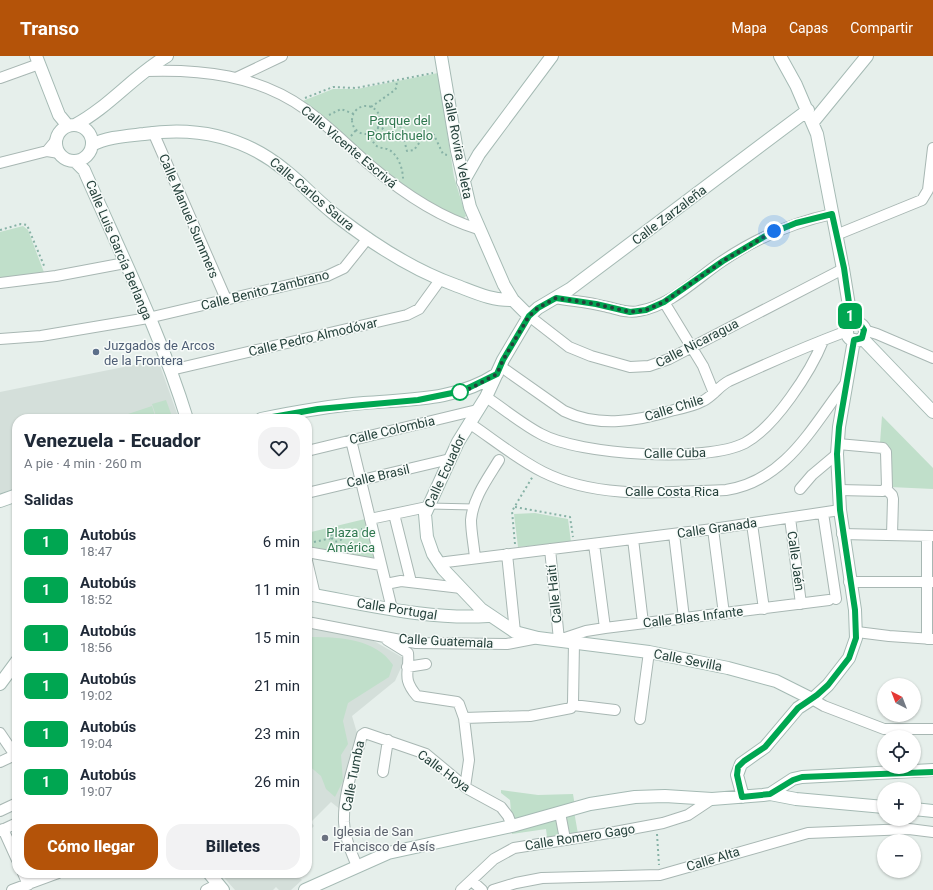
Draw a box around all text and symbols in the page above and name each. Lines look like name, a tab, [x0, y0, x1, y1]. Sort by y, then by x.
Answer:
text: Transo	[20, 17, 79, 40]
text: Mapa	[732, 20, 767, 36]
text: Capas	[789, 20, 828, 36]
text: Compartir	[850, 20, 913, 36]
street label: Calle Rovira Veleta	[440, 92, 476, 200]
street label: Calle Vicente Escrivá	[298, 103, 400, 191]
park label: Parque del Portichuelo	[367, 113, 433, 143]
street label: Calle Manuel Summers	[156, 152, 222, 281]
street label: Calle Carlos Saura	[267, 154, 357, 234]
street label: Calle Luis García Berlanga	[83, 178, 155, 322]
street label: Calle Zarzaleña	[629, 182, 709, 248]
your location	[764, 221, 784, 241]
street label: Calle Benito Zambrano	[199, 267, 331, 313]
line badge: 1	[837, 303, 863, 329]
text: 1	[846, 308, 854, 324]
street label: Calle Pedro Almodóvar	[247, 315, 380, 359]
street label: Calle Nicaragua	[653, 316, 741, 370]
place label: Juzgados de Arcos de la Frontera	[104, 338, 215, 368]
marker: Juzgados de Arcos de la Frontera	[91, 347, 101, 357]
unlabelled marker	[451, 383, 469, 401]
street label: Calle Chile	[643, 392, 705, 424]
street label: Calle Colombia	[348, 413, 436, 447]
button: heart	[258, 427, 300, 469]
text: Venezuela - Ecuador	[24, 429, 201, 452]
street label: Calle Ecuador	[421, 431, 469, 510]
street label: Calle Cuba	[644, 445, 706, 461]
text: A pie · 4 min · 260 m	[24, 456, 142, 471]
street label: Calle Brasil	[345, 461, 411, 491]
street label: Calle Costa Rica	[625, 484, 719, 499]
text: Salidas	[24, 491, 73, 509]
street label: Calle Granada	[676, 515, 758, 541]
park label: Plaza de América	[326, 525, 376, 555]
text: Autobús	[80, 526, 136, 544]
street label: Calle Jaén	[784, 530, 808, 592]
text: 6 min	[263, 533, 300, 551]
text: 1	[42, 534, 50, 550]
text: 18:47	[80, 544, 112, 559]
street label: Calle Haití	[543, 563, 565, 624]
text: Autobús	[80, 574, 136, 592]
text: 11 min	[254, 581, 300, 599]
text: 1	[42, 582, 50, 598]
text: 18:52	[80, 592, 112, 607]
street label: Calle Portugal	[356, 595, 438, 623]
street label: Calle Blas Infante	[642, 603, 744, 631]
text: Autobús	[80, 622, 136, 640]
text: 15 min	[254, 629, 300, 647]
text: 1	[42, 630, 50, 646]
street label: Calle Guatemala	[398, 631, 494, 651]
text: 18:56	[80, 640, 112, 655]
street label: Calle Sevilla	[653, 646, 723, 674]
text: Autobús	[80, 670, 136, 688]
text: 21 min	[254, 677, 300, 695]
text: 1	[42, 678, 50, 694]
north arrow	[877, 678, 921, 722]
map controls	[877, 678, 921, 878]
text: 19:02	[80, 688, 112, 703]
text: Autobús	[80, 718, 136, 736]
text: 23 min	[254, 725, 300, 743]
text: 1	[42, 726, 50, 742]
button: locate	[877, 730, 921, 774]
text: 19:04	[80, 736, 112, 751]
street label: Calle Tumba	[339, 739, 367, 813]
street label: Calle Hoya	[415, 747, 473, 795]
text: Autobús	[80, 766, 136, 784]
text: 26 min	[254, 773, 300, 791]
text: 1	[42, 774, 50, 790]
button: +	[877, 782, 921, 826]
text: 19:07	[80, 784, 112, 799]
street label: Calle Romero Gago	[524, 821, 636, 853]
button: Cómo llegar	[24, 824, 158, 870]
button: Billetes	[166, 824, 300, 870]
place label: Iglesia de San Francisco de Asís	[333, 824, 435, 854]
marker: Iglesia de San Francisco de Asís	[320, 833, 330, 843]
button: −	[877, 834, 921, 878]
street label: Calle Alta	[685, 844, 741, 874]

